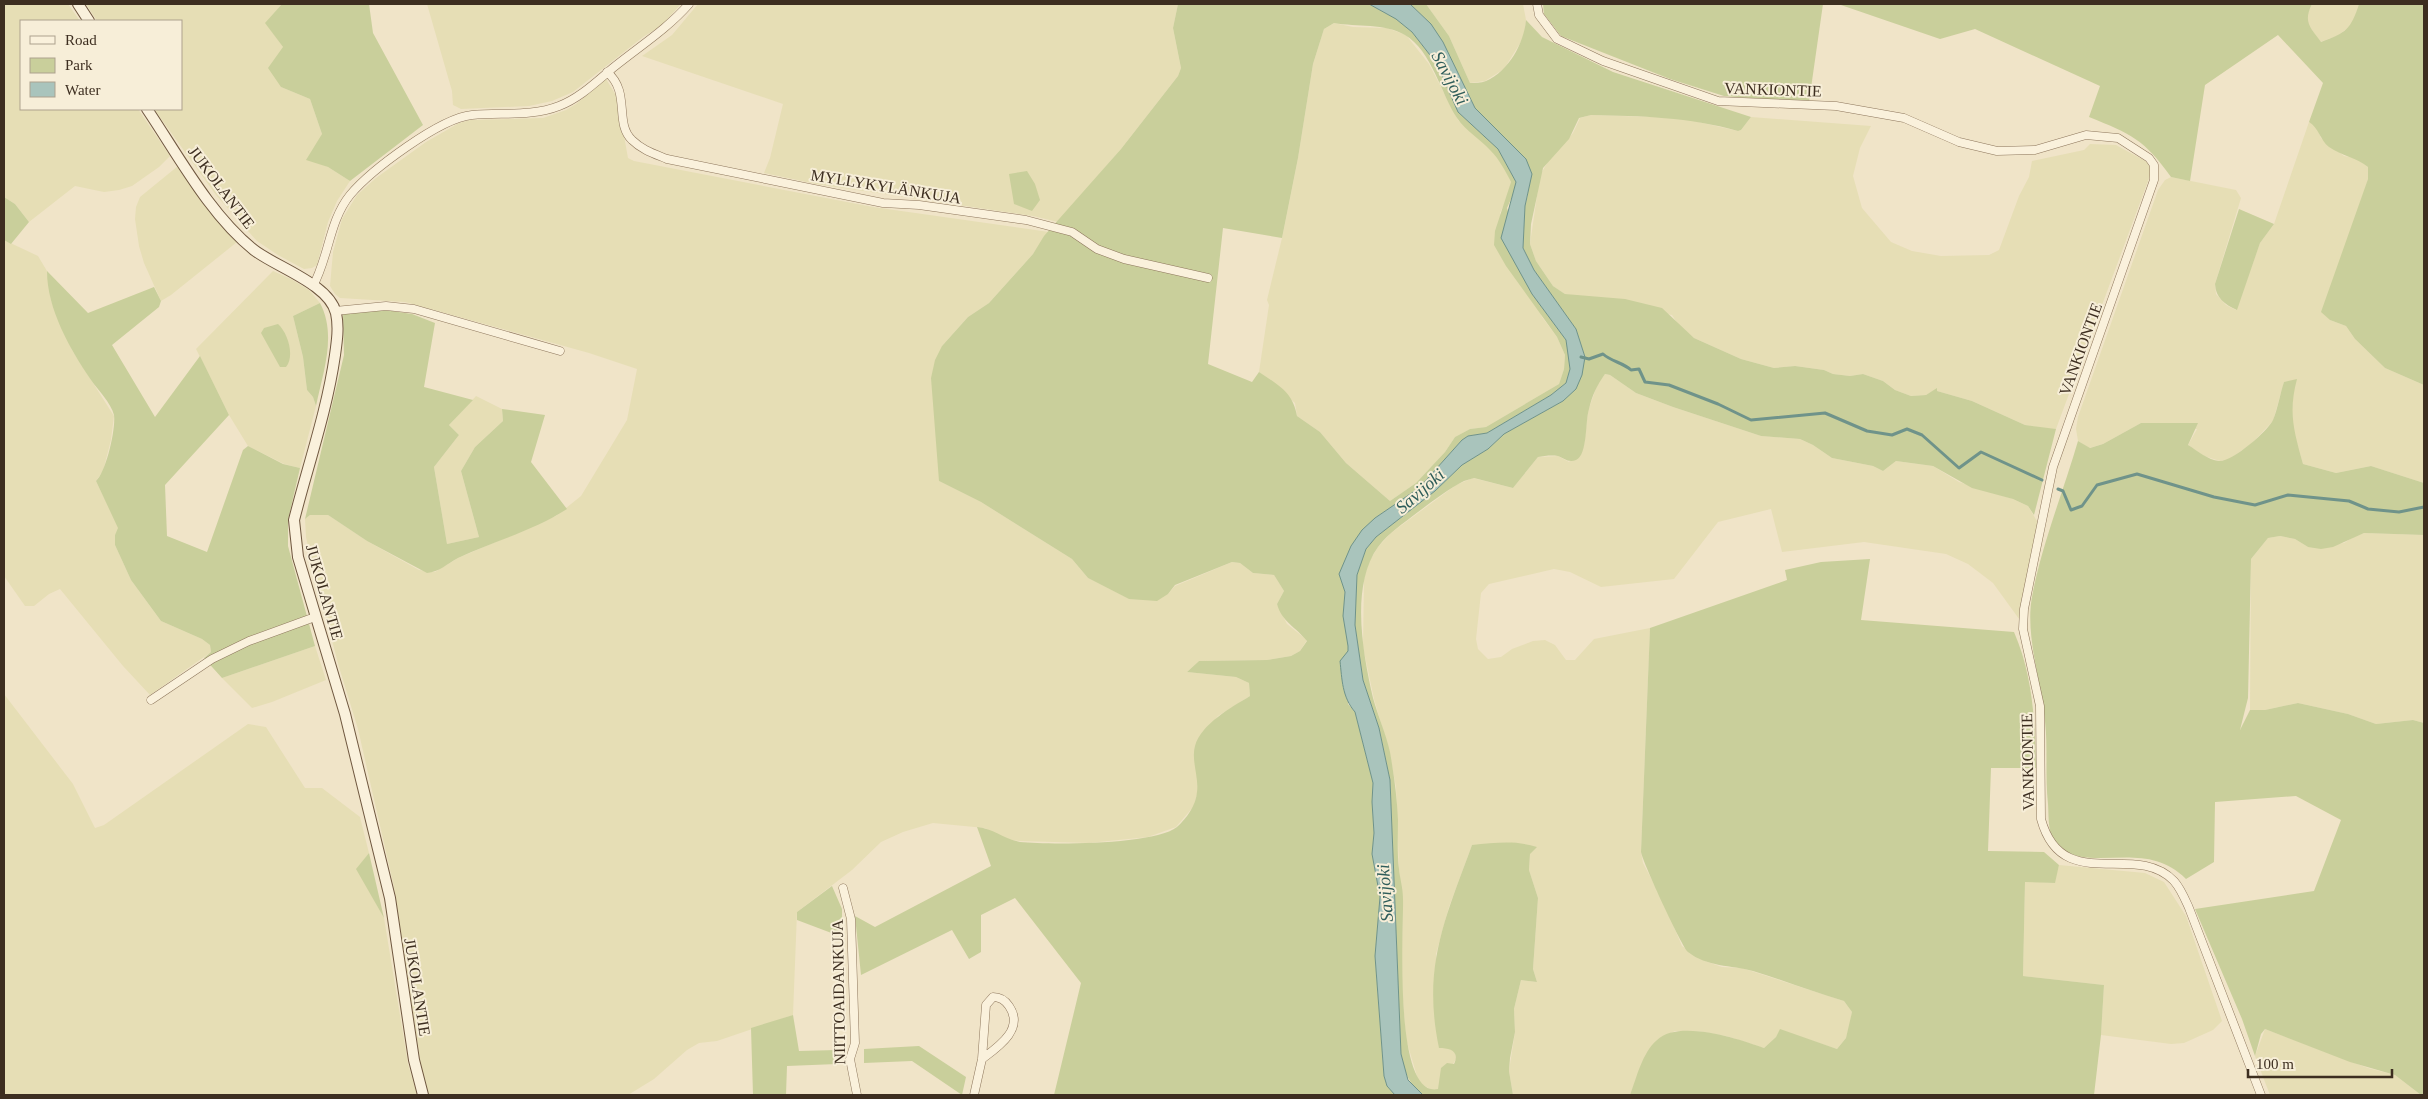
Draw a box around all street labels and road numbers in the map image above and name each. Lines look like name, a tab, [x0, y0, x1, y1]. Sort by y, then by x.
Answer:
street label: VANKIONTIE	[1724, 79, 1822, 100]
street label: JUKOLANTIE	[185, 143, 258, 232]
street label: MYLLYKYLÄNKUJA	[809, 166, 963, 207]
street label: VANKIONTIE	[2056, 300, 2105, 398]
street label: JUKOLANTIE	[303, 542, 346, 642]
street label: VANKIONTIE	[2018, 713, 2037, 811]
street label: NIITTOAIDANKUJA	[829, 919, 848, 1065]
street label: JUKOLANTIE	[401, 937, 434, 1037]

